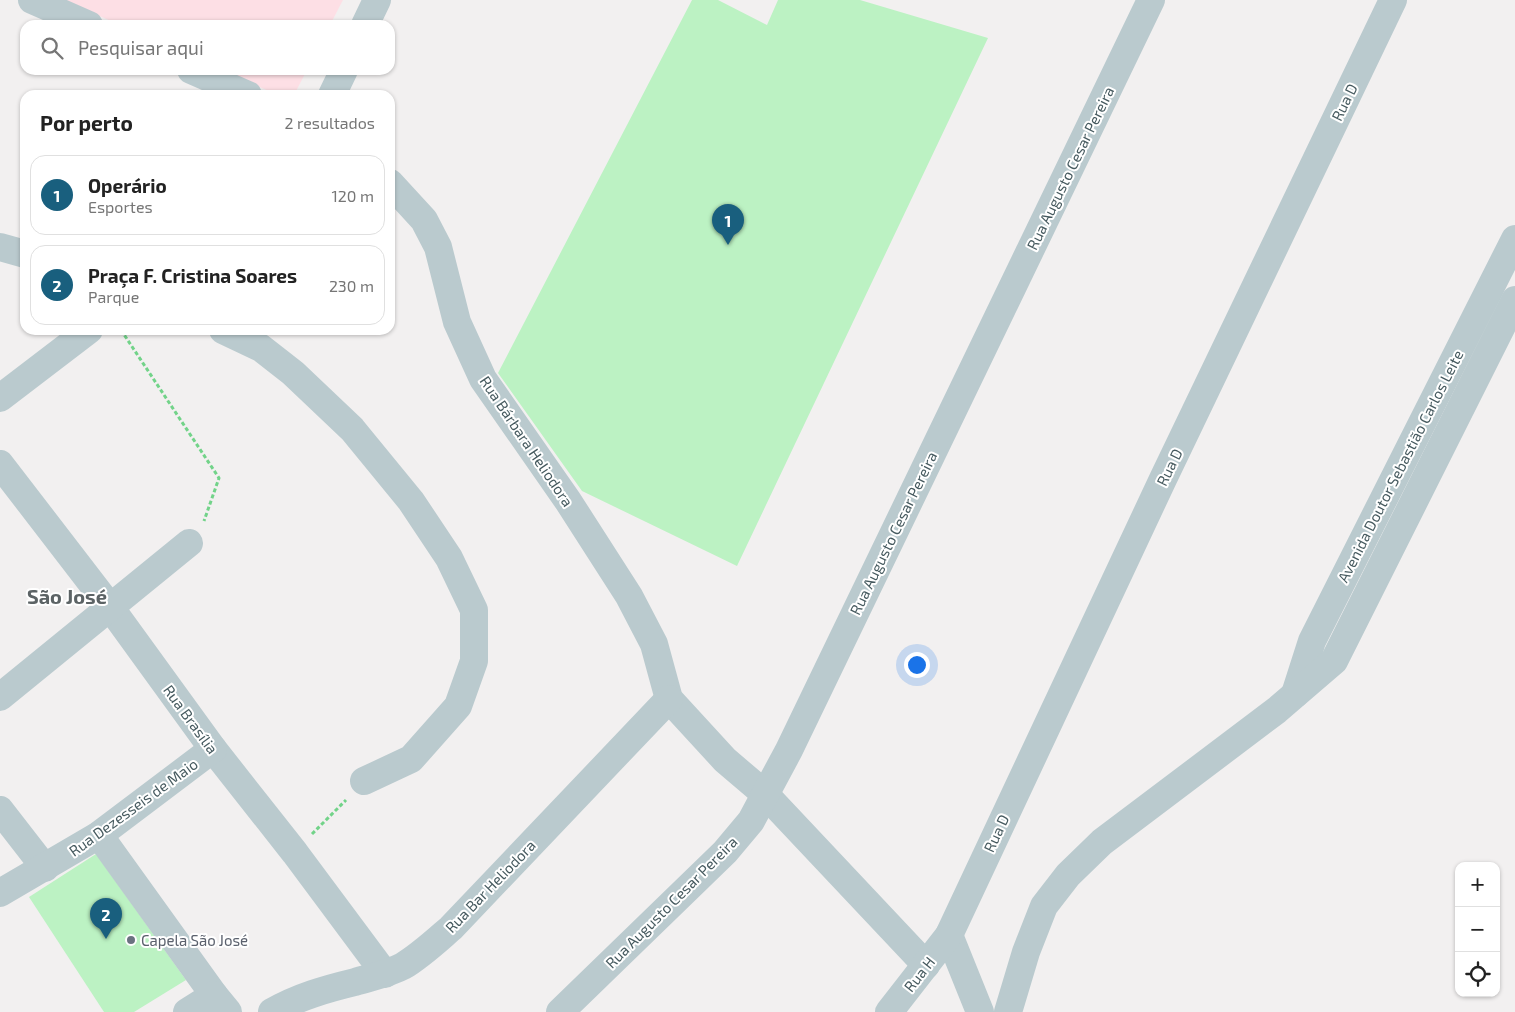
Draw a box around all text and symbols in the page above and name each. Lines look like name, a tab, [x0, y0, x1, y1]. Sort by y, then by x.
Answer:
search box	[20, 20, 395, 75]
icon: search	[38, 34, 66, 62]
text: Pesquisar aqui	[78, 36, 204, 59]
street label: Rua D	[1327, 80, 1361, 124]
street label: Rua Augusto Cesar Pereira	[1023, 84, 1117, 252]
text: Por perto	[40, 110, 133, 135]
text: 2 resultados	[284, 113, 375, 132]
text: Operário	[88, 174, 167, 197]
text: 1	[54, 186, 60, 205]
text: 120 m	[331, 186, 374, 205]
text: Esportes	[88, 197, 153, 216]
pin: 1	[712, 204, 744, 245]
text: Praça F. Cristina Soares	[88, 264, 297, 287]
text: 2	[52, 276, 62, 295]
text: 230 m	[329, 276, 374, 295]
text: Parque	[88, 287, 139, 306]
street label: Avenida Doutor Sebastião Carlos Leite	[1333, 347, 1467, 585]
street label: Rua Bárbara Heliodora	[477, 372, 577, 510]
street label: Rua D	[1152, 445, 1186, 489]
street label: Rua Augusto Cesar Pereira	[846, 449, 940, 617]
district label: São José	[27, 584, 107, 608]
your location	[904, 652, 930, 678]
street label: Rua Brasília	[160, 681, 222, 757]
street label: Rua Dezesseis de Maio	[65, 754, 201, 860]
street label: Rua D	[980, 811, 1012, 855]
street label: Rua Augusto Cesar Pereira	[601, 832, 741, 972]
street label: Rua Bar Heliodora	[441, 836, 539, 936]
map controls	[1455, 862, 1500, 997]
button: +	[1455, 862, 1500, 907]
pin: 2	[90, 898, 122, 939]
button: −	[1455, 907, 1500, 952]
place label: Capela São José	[141, 931, 248, 949]
marker: Capela São José	[125, 934, 137, 946]
button: locate	[1455, 952, 1500, 997]
street label: Rua H	[900, 953, 938, 995]

